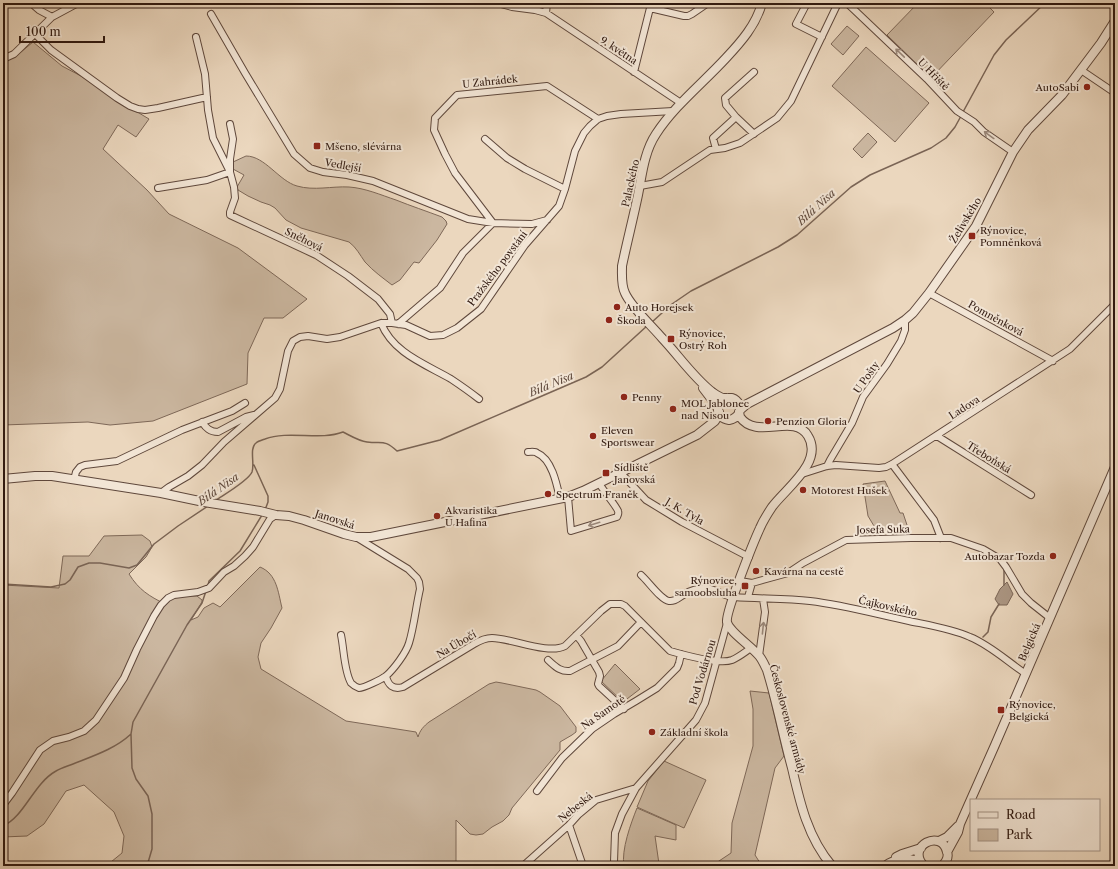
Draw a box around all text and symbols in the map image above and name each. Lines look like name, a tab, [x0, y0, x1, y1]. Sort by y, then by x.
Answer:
scale bar	[20, 18, 104, 44]
text: 100 m	[26, 24, 61, 39]
street label: 9. května	[598, 34, 641, 68]
one-way arrow	[895, 49, 905, 58]
street label: U Hřiště	[915, 56, 952, 93]
street label: U Zahrádek	[462, 72, 520, 91]
place label: AutoSabi	[1035, 81, 1079, 94]
marker: AutoSabi	[1082, 82, 1092, 92]
one-way arrow	[983, 131, 994, 139]
place label: Mšeno, slévárna	[325, 140, 402, 153]
marker: Mšeno, slévárna	[312, 141, 322, 151]
street label: Vedlejší	[323, 156, 362, 175]
street label: Palackého	[619, 158, 642, 208]
water label: Bílá Nisa	[793, 186, 838, 229]
street label: Želivského	[947, 195, 984, 246]
place label: Rýnovice, Pomněnková	[980, 224, 1042, 249]
street label: Sněhová	[283, 225, 325, 254]
street label: Pražského povstání	[465, 228, 530, 309]
marker: Rýnovice, Pomněnková	[967, 231, 977, 241]
street label: Pomněnková	[966, 298, 1026, 339]
place label: Auto Horejsek	[624, 301, 695, 314]
marker: Auto Horejsek	[612, 302, 622, 312]
place label: Škoda	[617, 314, 647, 327]
marker: Škoda	[604, 315, 614, 325]
place label: Rýnovice, Ostrý Roh	[679, 327, 728, 352]
marker: Rýnovice, Ostrý Roh	[666, 334, 676, 344]
street label: U Pošty	[851, 358, 882, 396]
water label: Bílá Nisa	[526, 368, 576, 400]
place label: Penny	[632, 391, 662, 404]
marker: Penny	[619, 392, 629, 402]
street label: Ladova	[946, 392, 983, 422]
place label: MOL Jablonec nad Nisou	[681, 397, 749, 422]
marker: MOL Jablonec nad Nisou	[668, 404, 678, 414]
place label: Penzion Gloria	[776, 415, 848, 428]
marker: Penzion Gloria	[763, 416, 773, 426]
place label: Eleven Sportswear	[601, 424, 655, 449]
marker: Eleven Sportswear	[588, 431, 598, 441]
street label: Třeboňská	[964, 439, 1014, 477]
place label: Sídliště Janovská	[612, 461, 656, 486]
marker: Sídliště Janovská	[601, 468, 611, 478]
water label: Bílá Nisa	[194, 470, 242, 509]
place label: Motorest Hušek	[811, 484, 888, 497]
marker: Motorest Hušek	[798, 485, 808, 495]
place label: Spectrum Franěk	[556, 488, 640, 501]
marker: Spectrum Franěk	[543, 489, 553, 499]
street label: J. K. Tyla	[661, 494, 707, 528]
place label: Akvaristika U Hafina	[444, 504, 498, 529]
street label: Janovská	[311, 506, 357, 532]
marker: Akvaristika U Hafina	[432, 511, 442, 521]
one-way arrow	[588, 521, 601, 528]
street label: Josefa Suka	[854, 523, 911, 537]
place label: Autobazar Tozda	[964, 550, 1046, 563]
marker: Autobazar Tozda	[1048, 551, 1058, 561]
place label: Kavárna na cestě	[764, 565, 844, 578]
marker: Kavárna na cestě	[751, 566, 761, 576]
place label: Rýnovice, samoobsluha	[675, 574, 738, 599]
marker: Rýnovice, samoobsluha	[740, 581, 750, 591]
street label: Čajkovského	[857, 593, 919, 620]
street label: Belgická	[1016, 621, 1044, 663]
one-way arrow	[760, 622, 767, 635]
street label: Na Úbočí	[434, 628, 479, 661]
street label: Pod Vodárnou	[686, 638, 719, 706]
street label: Československé armády	[767, 663, 809, 776]
street label: Na Samotě	[578, 692, 628, 733]
place label: Rýnovice, Belgická	[1009, 698, 1056, 723]
marker: Rýnovice, Belgická	[996, 705, 1006, 715]
place label: Základní škola	[660, 726, 729, 739]
marker: Základní škola	[647, 727, 657, 737]
street label: Nebeská	[555, 789, 596, 825]
legend	[970, 799, 1100, 851]
text: Road	[1006, 807, 1036, 822]
text: Park	[1006, 827, 1033, 842]

